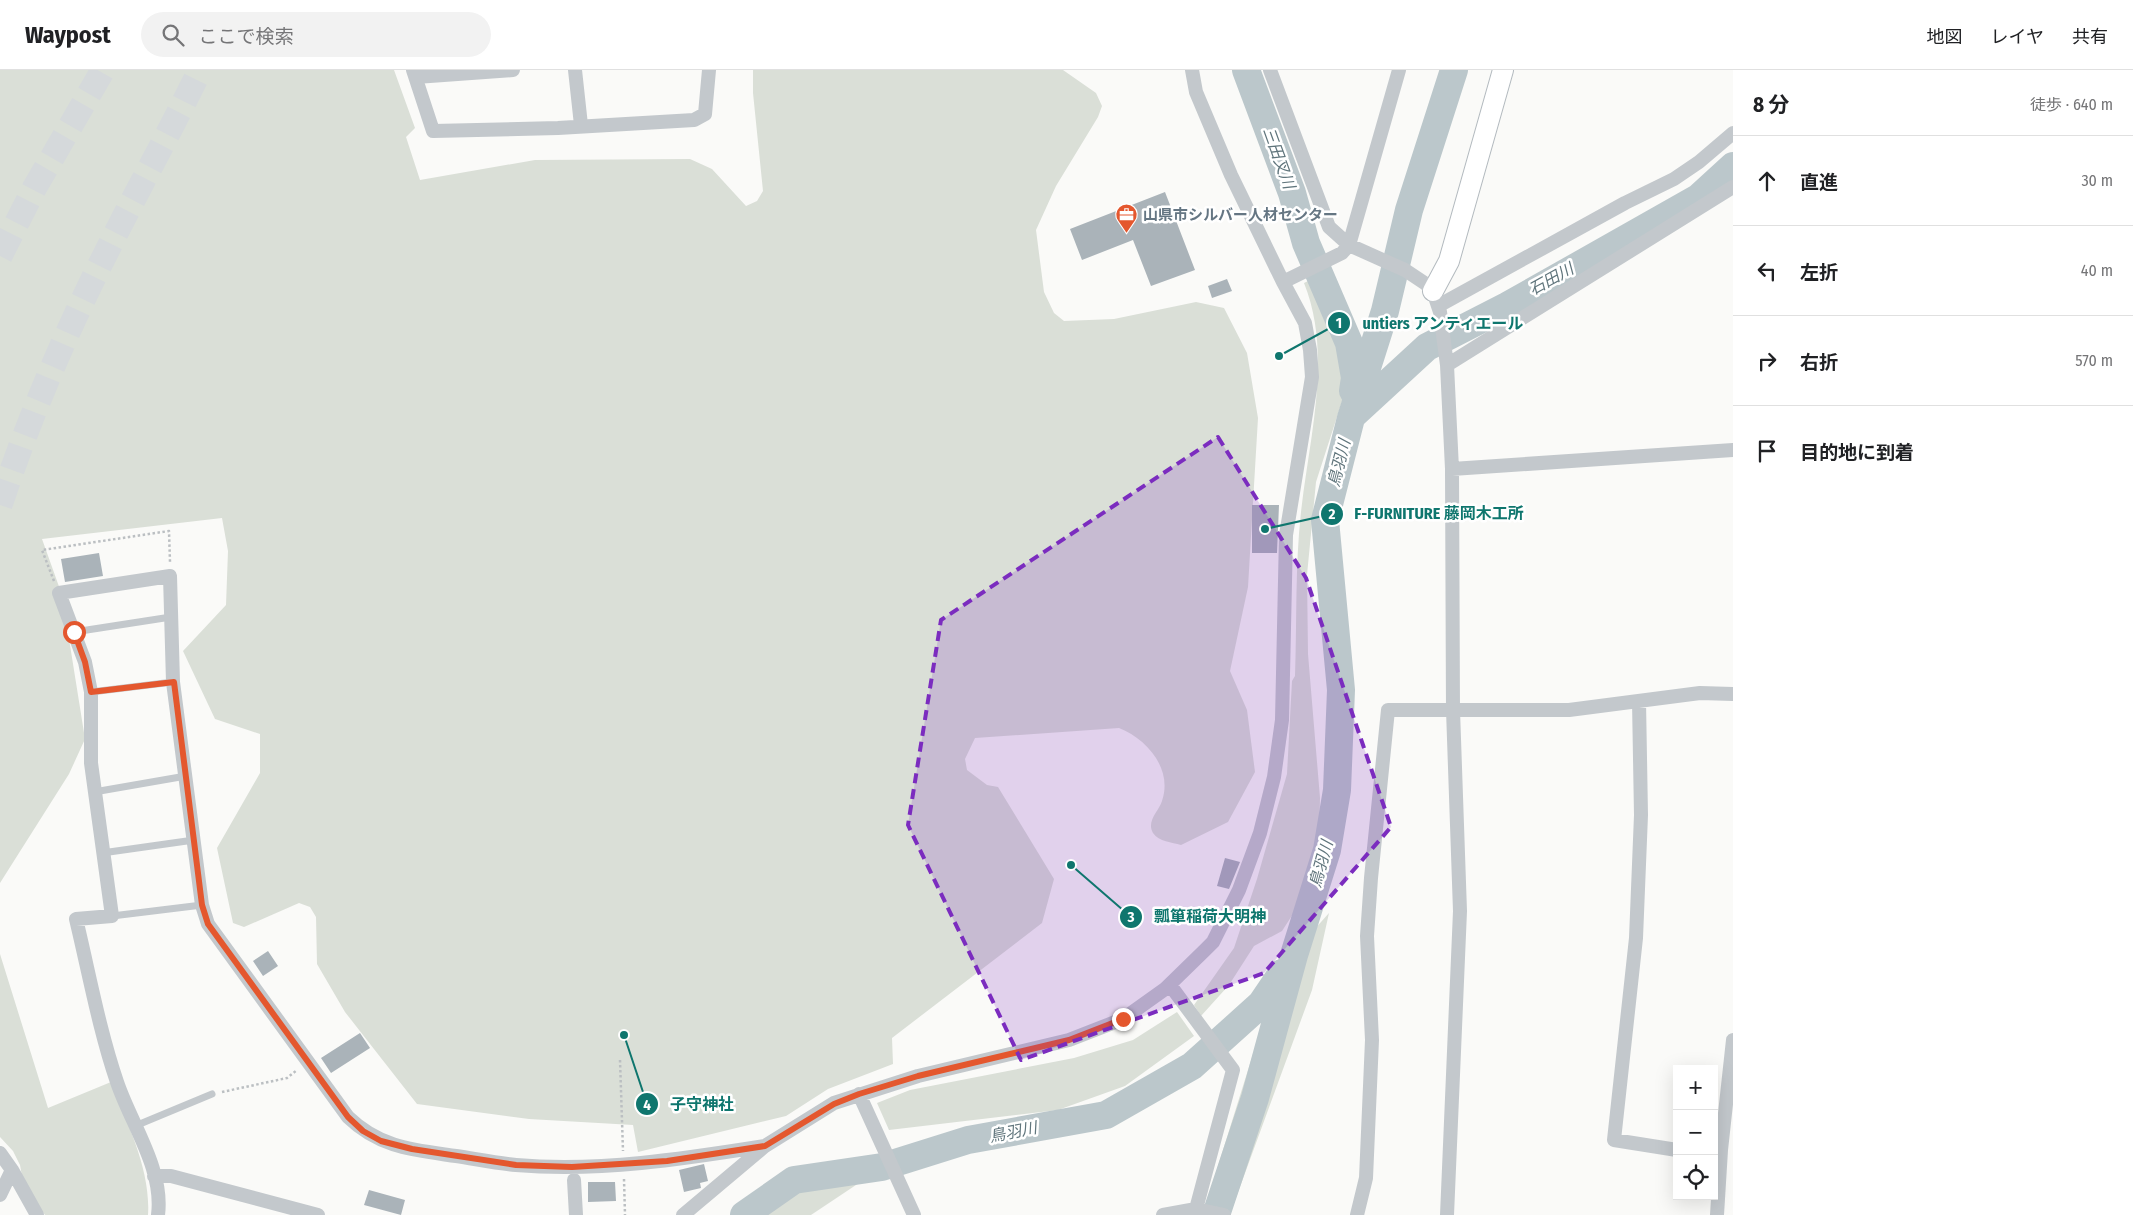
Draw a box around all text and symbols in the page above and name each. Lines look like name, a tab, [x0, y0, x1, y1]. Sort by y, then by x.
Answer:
search box	[141, 12, 491, 57]
text: Waypost	[25, 21, 111, 49]
icon: search	[159, 21, 187, 49]
text: ここで検索	[199, 25, 294, 48]
text: 地図	[1927, 26, 1963, 48]
text: レイヤ	[1991, 26, 2044, 48]
text: 共有	[2072, 26, 2108, 48]
text: 8 分	[1753, 92, 1789, 118]
text: 徒歩 · 640 m	[2030, 95, 2113, 114]
water label: 三田叉川	[1259, 125, 1300, 193]
icon: ahead	[1753, 167, 1781, 195]
text: 直進	[1800, 171, 1838, 194]
text: 30 m	[2081, 171, 2113, 190]
office icon: 山県市シルバー人材センター	[1115, 203, 1139, 234]
place label: 山県市シルバー人材センター	[1143, 206, 1338, 224]
icon: left	[1753, 257, 1781, 285]
water label: 石田川	[1525, 258, 1578, 299]
text: 左折	[1800, 261, 1838, 284]
text: 40 m	[2081, 261, 2113, 280]
callout: untiers アンティエール	[1327, 308, 1535, 339]
text: 1	[1336, 314, 1342, 332]
text: untiers アンティエール	[1362, 314, 1524, 333]
icon: right	[1753, 347, 1781, 375]
text: 右折	[1800, 351, 1838, 374]
text: 570 m	[2075, 351, 2113, 370]
water label: 鳥羽川	[1324, 435, 1355, 489]
icon: arrive	[1753, 437, 1781, 465]
text: 目的地に到着	[1800, 441, 1914, 464]
callout: F-FURNITURE 藤岡木工所	[1320, 498, 1534, 529]
text: F-FURNITURE 藤岡木工所	[1354, 504, 1524, 523]
text: 2	[1328, 505, 1336, 523]
route start	[63, 621, 86, 644]
water label: 鳥羽川	[1306, 836, 1337, 890]
callout: 瓢箪稲荷大明神	[1119, 901, 1276, 932]
text: 瓢箪稲荷大明神	[1154, 907, 1266, 926]
text: 3	[1126, 908, 1135, 926]
route end	[1112, 1008, 1135, 1031]
map controls	[1673, 1065, 1718, 1200]
button: +	[1673, 1065, 1718, 1110]
callout: 子守神社	[635, 1089, 744, 1120]
text: 子守神社	[670, 1095, 734, 1114]
text: 4	[643, 1096, 651, 1114]
button: −	[1673, 1110, 1718, 1155]
water label: 鳥羽川	[988, 1118, 1040, 1146]
button: locate	[1673, 1155, 1718, 1200]

